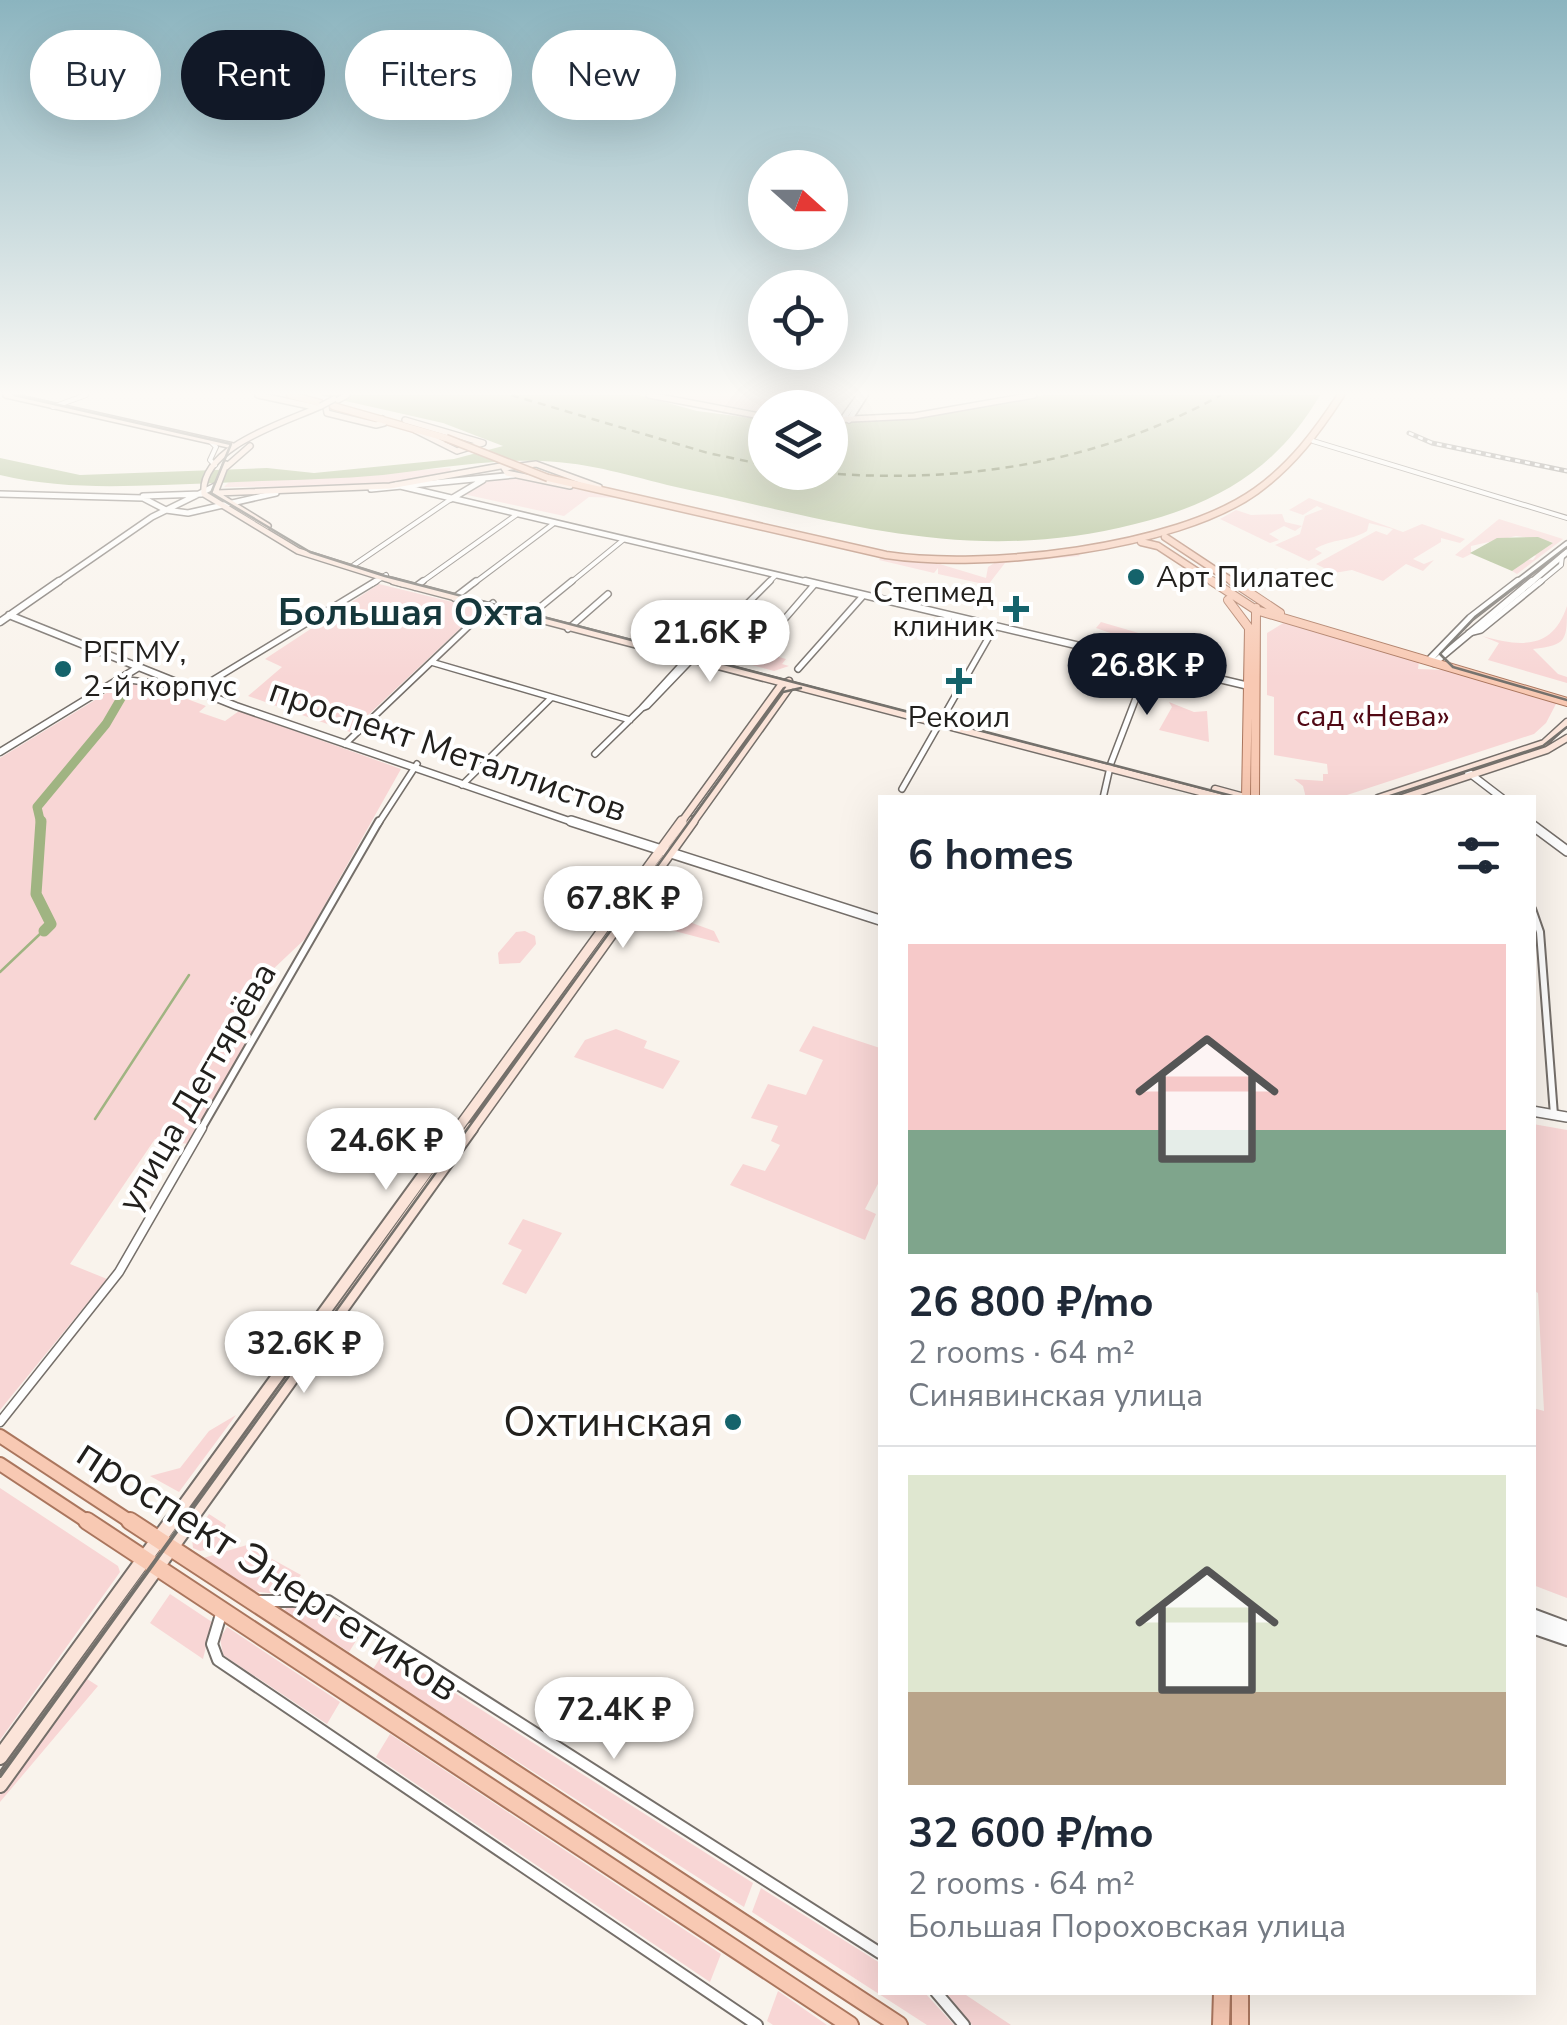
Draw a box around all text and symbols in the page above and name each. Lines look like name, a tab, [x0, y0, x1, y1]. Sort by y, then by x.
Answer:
chip: Buy	[30, 30, 161, 120]
chip: Rent	[181, 30, 325, 120]
chip: Filters	[345, 30, 512, 120]
chip: New	[532, 30, 676, 120]
north arrow	[748, 150, 848, 250]
map controls	[748, 150, 848, 490]
button: locate	[748, 270, 848, 370]
button: layers	[748, 390, 848, 490]
place label: Арт Пилатес	[1156, 557, 1334, 598]
marker: Арт Пилатес	[1125, 566, 1147, 588]
place label: Степмед клиник	[873, 572, 994, 647]
district label: Большая Охта	[278, 587, 544, 638]
marker: Степмед клиник	[1003, 596, 1029, 622]
pin: 21.6K ₽	[618, 600, 802, 685]
text: 21.6K ₽	[653, 611, 767, 654]
place label: РГГМУ, 2-й корпус	[83, 632, 237, 707]
pin: 26.8K ₽	[1055, 633, 1239, 718]
text: 26.8K ₽	[1090, 644, 1204, 687]
marker: РГГМУ, 2-й корпус	[52, 658, 74, 680]
street label: проспект Металлистов	[263, 667, 633, 833]
marker: Рекоил	[946, 668, 972, 694]
park label: сад «Нева»	[1296, 696, 1450, 737]
place label: Рекоил	[908, 697, 1010, 738]
text: 6 homes	[908, 827, 1073, 884]
icon: filters	[1451, 828, 1506, 883]
pin: 67.8K ₽	[531, 866, 715, 951]
text: 67.8K ₽	[566, 877, 680, 920]
street label: улица Дегтярёва	[106, 954, 288, 1220]
icon: home	[1117, 1009, 1297, 1189]
pin: 24.6K ₽	[294, 1108, 478, 1193]
text: 24.6K ₽	[329, 1119, 443, 1162]
text: 26 800 ₽/mo	[908, 1274, 1154, 1331]
pin: 32.6K ₽	[212, 1311, 396, 1396]
text: 32.6K ₽	[247, 1322, 361, 1365]
text: 2 rooms · 64 m²	[908, 1331, 1135, 1374]
text: Синявинская улица	[908, 1374, 1203, 1417]
place label: Охтинская	[503, 1394, 713, 1451]
marker: Охтинская	[722, 1411, 744, 1433]
street label: проспект Энергетиков	[66, 1425, 470, 1715]
icon: home	[1117, 1540, 1297, 1720]
pin: 72.4K ₽	[522, 1677, 706, 1762]
text: 72.4K ₽	[557, 1688, 671, 1731]
text: 32 600 ₽/mo	[908, 1805, 1154, 1862]
text: 2 rooms · 64 m²	[908, 1862, 1135, 1905]
text: Большая Пороховская улица	[908, 1905, 1346, 1948]

